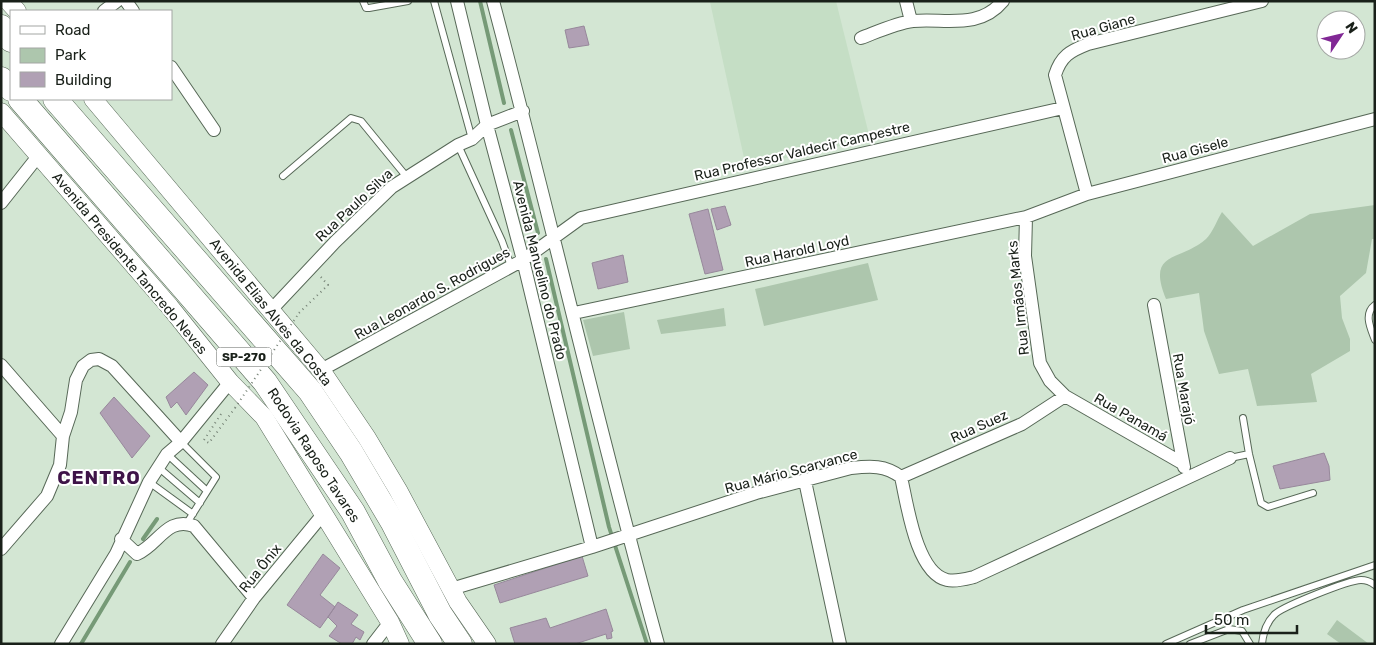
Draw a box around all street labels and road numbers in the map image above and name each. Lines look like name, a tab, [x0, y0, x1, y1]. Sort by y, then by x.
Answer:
street label: Rua Giane	[1069, 10, 1137, 45]
street label: Rua Professor Valdecir Campestre	[693, 118, 912, 185]
street label: Rua Gisele	[1160, 133, 1230, 167]
street label: Rua Paulo Silva	[312, 165, 396, 245]
street label: Avenida Presidente Tancredo Neves	[48, 169, 211, 358]
street label: Avenida Manuelino do Prado	[509, 179, 570, 361]
street label: Rua Harold Loyd	[743, 232, 851, 271]
street label: Avenida Elias Alves da Costa	[206, 235, 335, 389]
street label: Rua Irmãos Marks	[1004, 240, 1033, 356]
street label: Rua Leonardo S. Rodrigues	[352, 244, 513, 343]
road number: SP-270	[216, 348, 272, 367]
street label: Rua Marajó	[1169, 352, 1198, 426]
street label: Rodovia Raposo Tavares	[264, 385, 363, 526]
street label: Rua Panamá	[1091, 390, 1170, 445]
street label: Rua Suez	[948, 406, 1010, 447]
street label: Rua Mário Scarvance	[723, 446, 859, 497]
street label: Rua Ônix	[235, 540, 285, 596]

